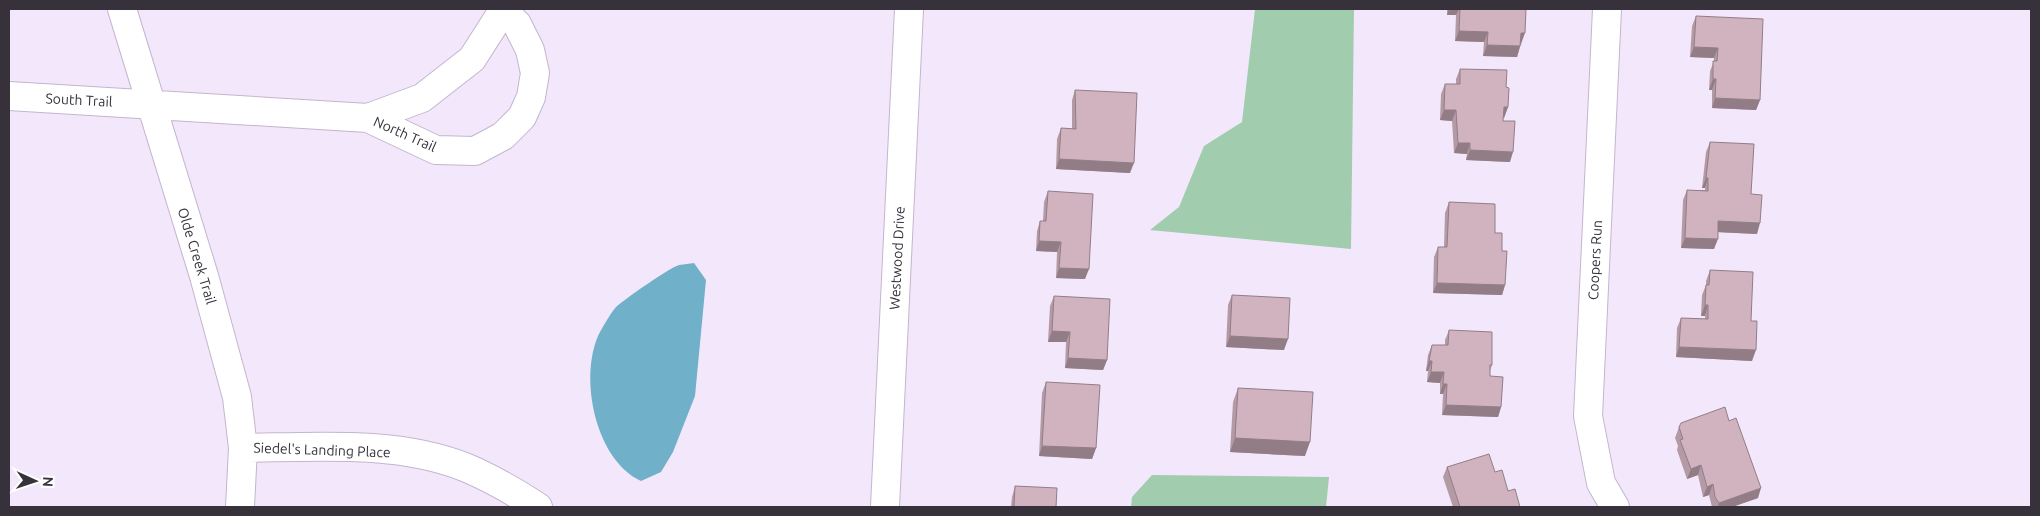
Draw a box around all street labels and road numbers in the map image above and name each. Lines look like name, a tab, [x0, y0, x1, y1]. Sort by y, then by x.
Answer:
street label: South Trail	[45, 90, 113, 110]
street label: North Trail	[371, 113, 439, 155]
street label: Olde Creek Trail	[175, 206, 219, 307]
street label: Westwood Drive	[886, 206, 908, 310]
street label: Coopers Run	[1585, 220, 1605, 300]
street label: Siedel's Landing Place	[253, 440, 391, 460]

